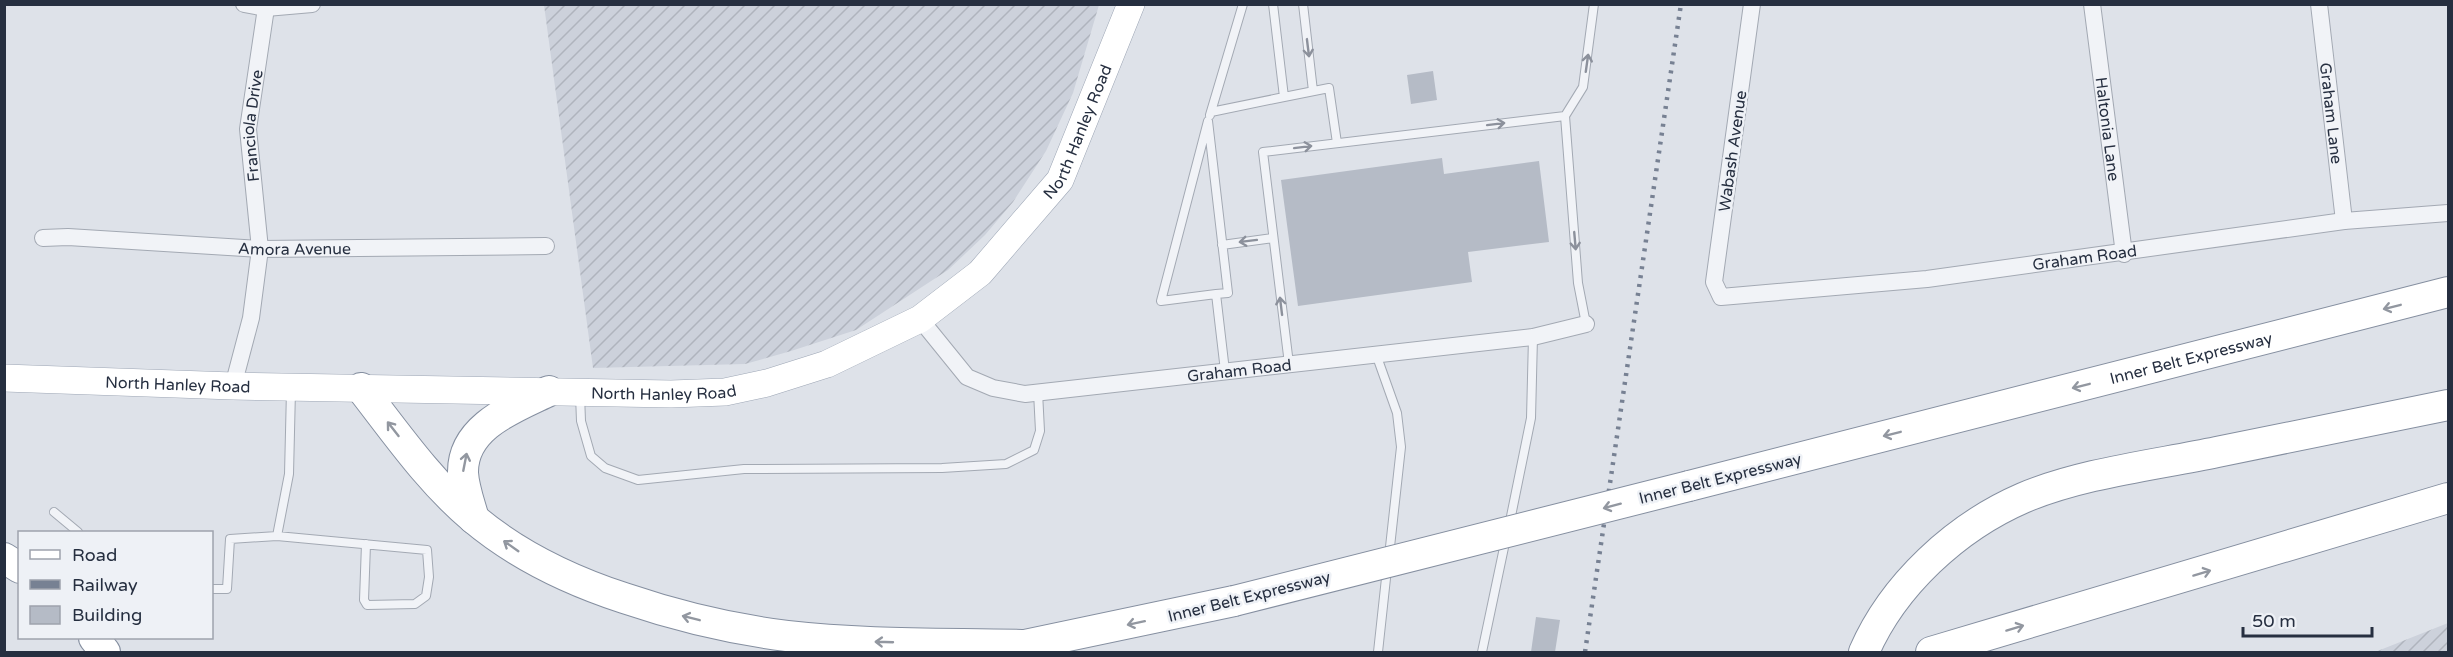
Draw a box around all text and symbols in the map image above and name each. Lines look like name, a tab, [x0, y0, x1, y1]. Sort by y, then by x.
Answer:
one-way arrow	[1303, 37, 1314, 57]
one-way arrow	[1581, 53, 1592, 73]
street label: North Hanley Road	[1039, 62, 1117, 203]
street label: Graham Lane	[2315, 62, 2346, 165]
street label: Franciola Drive	[239, 68, 268, 183]
street label: Haltonia Lane	[2090, 76, 2124, 182]
street label: Wabash Avenue	[1715, 89, 1751, 213]
one-way arrow	[1486, 118, 1506, 129]
one-way arrow	[1292, 142, 1312, 153]
one-way arrow	[1570, 231, 1581, 250]
one-way arrow	[1238, 236, 1258, 247]
street label: Amora Avenue	[238, 239, 351, 260]
street label: Graham Road	[2031, 241, 2138, 275]
one-way arrow	[1275, 297, 1286, 317]
one-way arrow	[2383, 302, 2402, 313]
street label: Inner Belt Expressway	[2108, 328, 2275, 389]
street label: Graham Road	[1186, 355, 1293, 387]
street label: North Hanley Road	[105, 373, 251, 397]
street label: North Hanley Road	[591, 381, 738, 405]
one-way arrow	[2072, 381, 2091, 392]
one-way arrow	[387, 421, 400, 437]
one-way arrow	[1883, 428, 1902, 440]
street label: Inner Belt Expressway	[1637, 449, 1804, 509]
one-way arrow	[460, 453, 471, 472]
one-way arrow	[1602, 500, 1621, 512]
legend	[18, 531, 213, 639]
one-way arrow	[504, 540, 520, 552]
text: Road	[72, 544, 117, 566]
one-way arrow	[2192, 566, 2211, 577]
street label: Inner Belt Expressway	[1166, 567, 1333, 627]
text: Railway	[72, 574, 138, 596]
scale bar	[2243, 600, 2372, 638]
text: Building	[72, 604, 142, 626]
text: 50 m	[2252, 610, 2296, 632]
one-way arrow	[682, 612, 701, 624]
one-way arrow	[1127, 618, 1146, 629]
one-way arrow	[2005, 622, 2024, 633]
one-way arrow	[875, 636, 895, 647]

